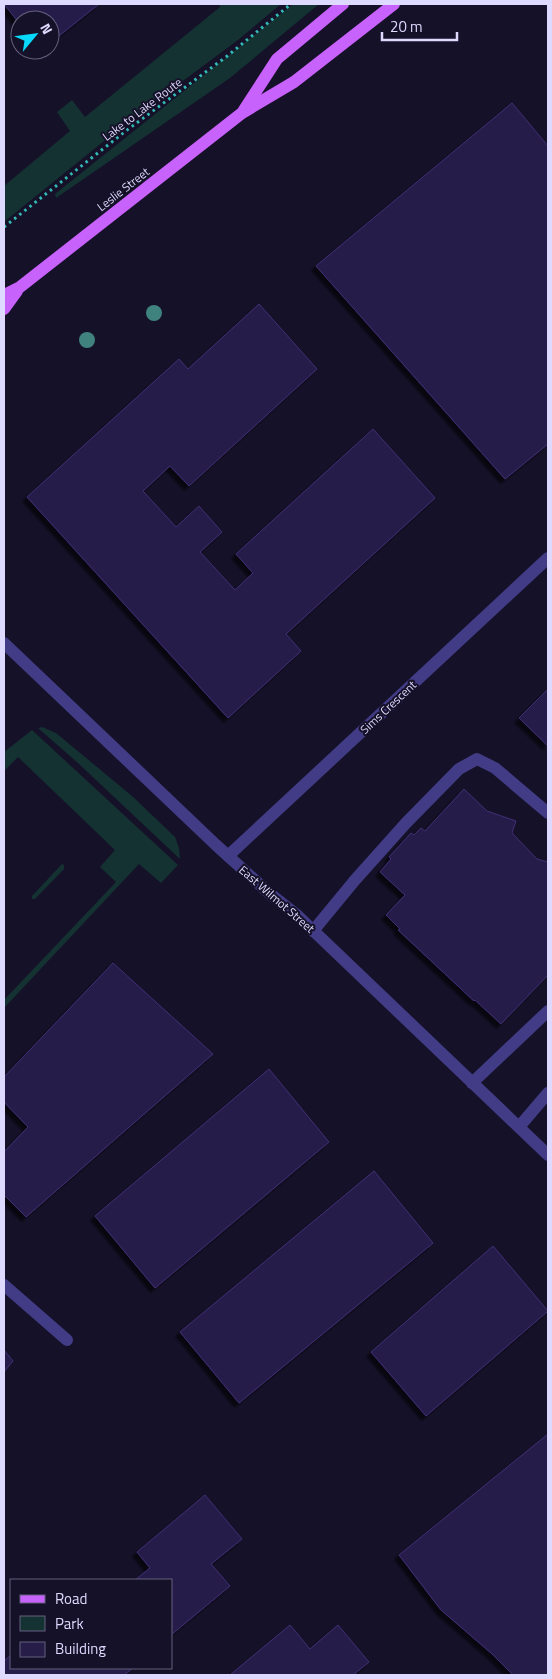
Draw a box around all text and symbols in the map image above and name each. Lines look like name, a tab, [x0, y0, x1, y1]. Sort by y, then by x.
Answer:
north arrow	[10, 10, 60, 60]
scale bar	[382, 10, 457, 42]
text: 20 m	[390, 15, 423, 38]
text: N	[35, 19, 58, 38]
street label: Lake to Lake Route	[98, 73, 186, 145]
street label: Leslie Street	[93, 162, 154, 216]
street label: Sims Crescent	[355, 675, 421, 738]
street label: East Wilmot Street	[235, 861, 320, 938]
legend	[10, 1579, 172, 1669]
text: Road	[55, 1587, 87, 1610]
text: Park	[55, 1612, 84, 1635]
text: Building	[55, 1637, 106, 1660]

